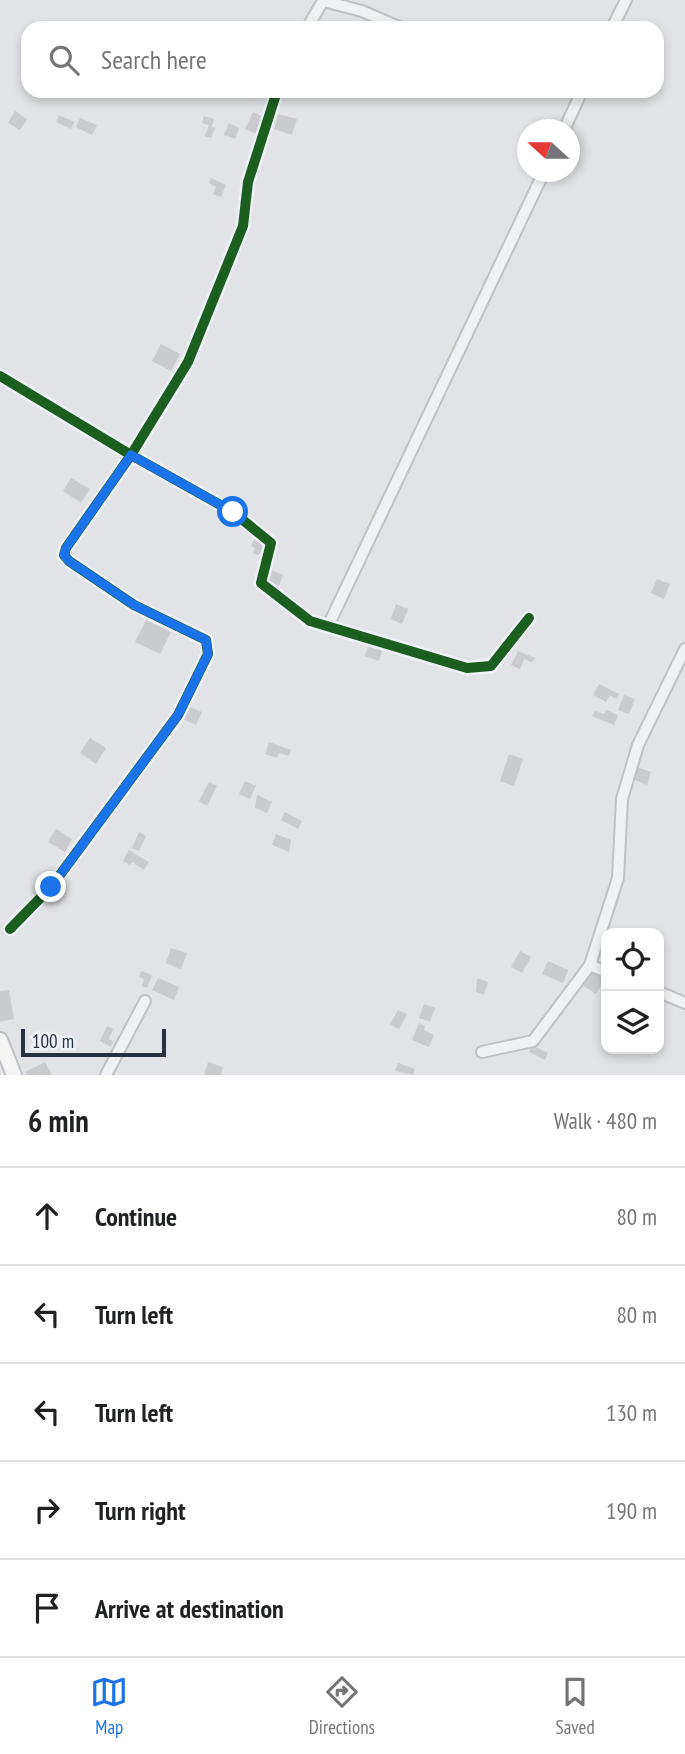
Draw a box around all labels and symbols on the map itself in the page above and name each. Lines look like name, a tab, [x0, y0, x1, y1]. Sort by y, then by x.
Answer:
north arrow	[517, 119, 580, 182]
route start	[217, 496, 248, 527]
route end	[35, 871, 66, 902]
scale bar	[21, 1026, 166, 1058]

